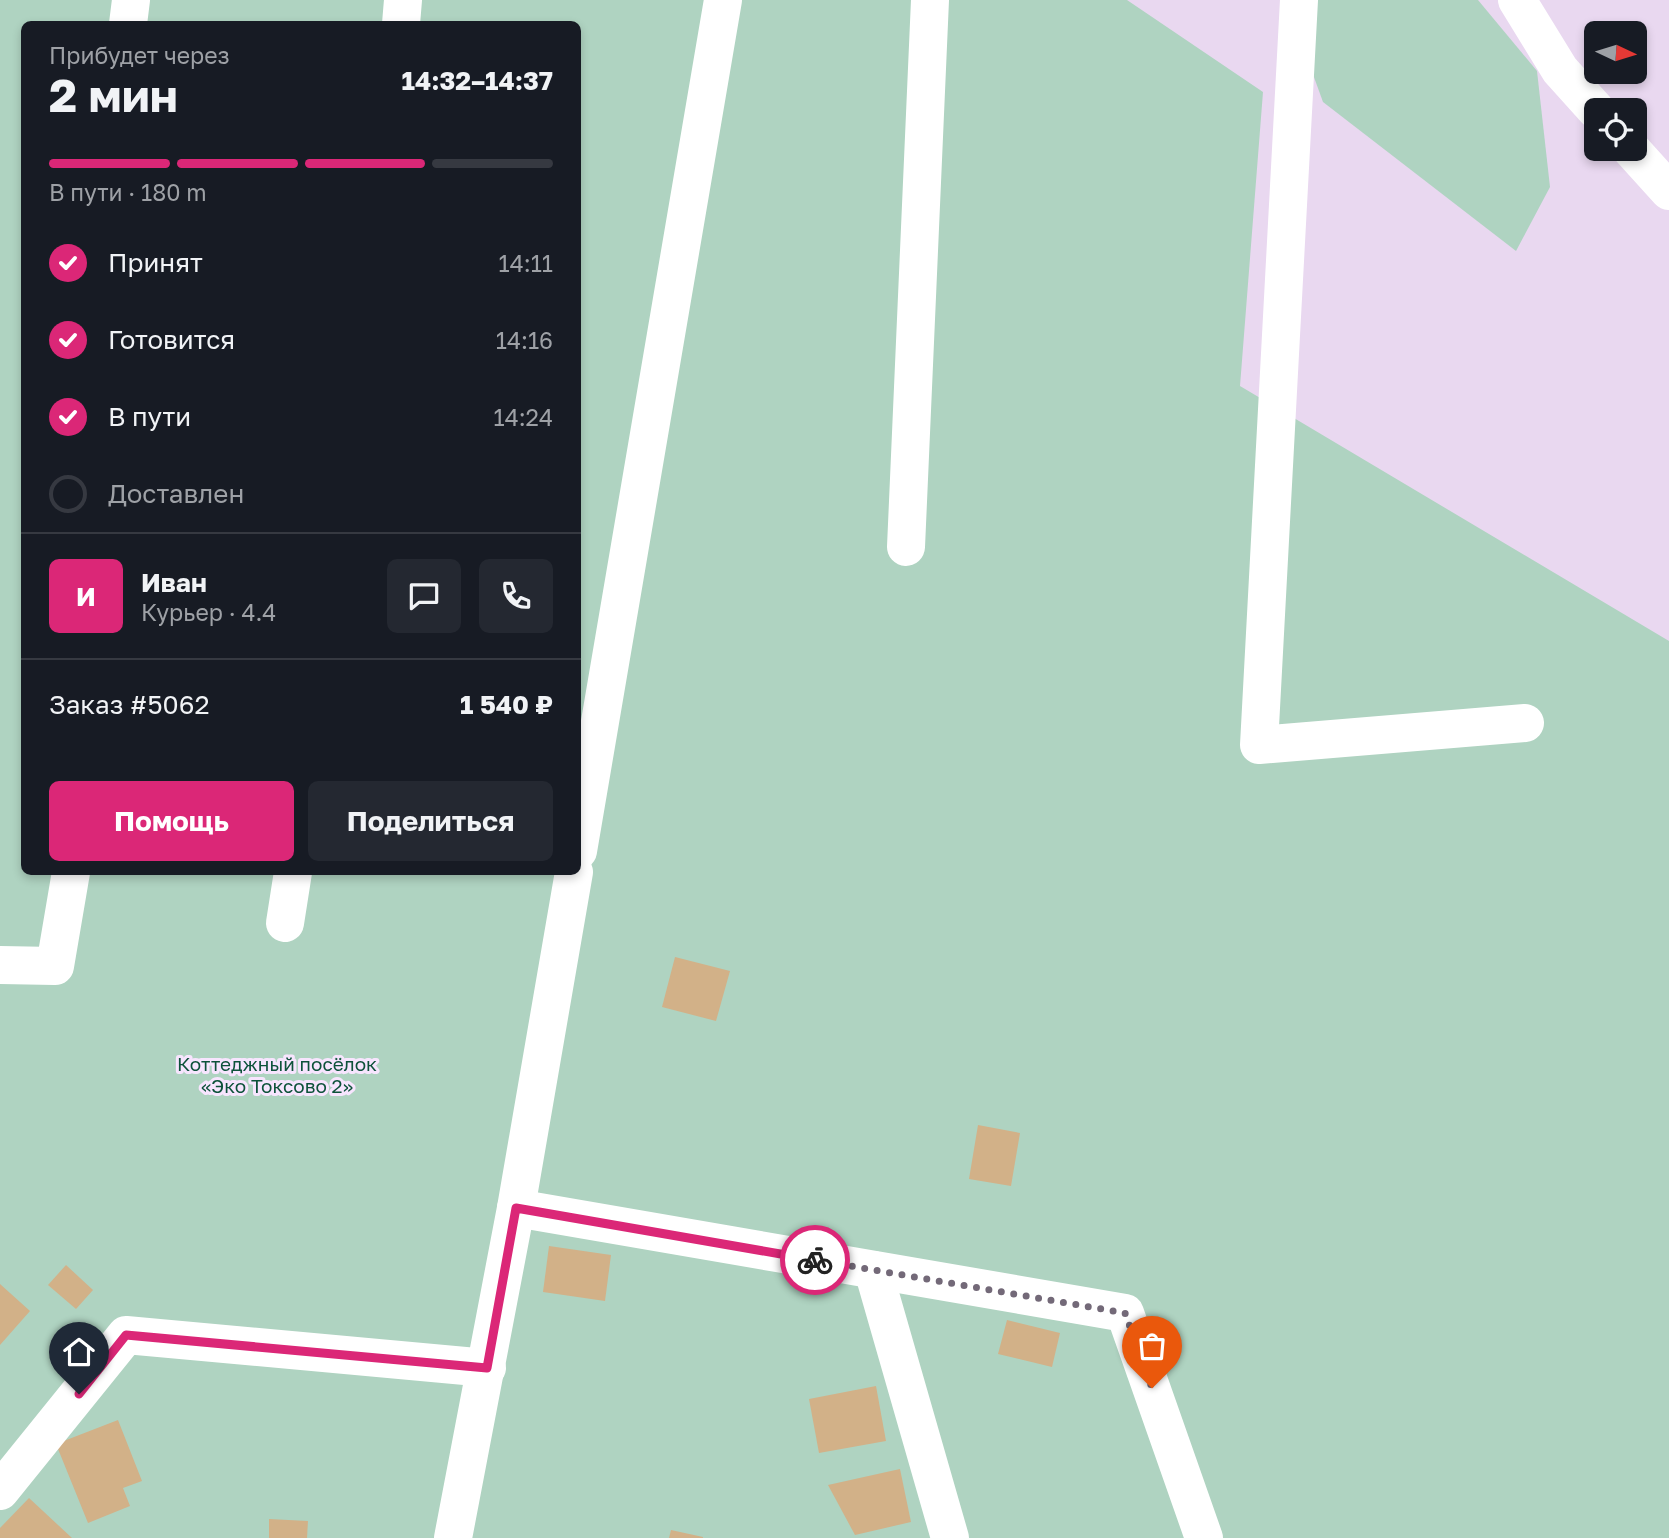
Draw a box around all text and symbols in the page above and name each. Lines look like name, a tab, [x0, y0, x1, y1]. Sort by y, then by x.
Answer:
north arrow	[1584, 21, 1647, 84]
map controls	[1584, 21, 1647, 161]
text: Прибудет через	[49, 41, 230, 69]
text: 14:32–14:37	[402, 65, 553, 96]
text: 2 мин	[49, 67, 178, 122]
button: locate	[1584, 98, 1647, 161]
text: В пути · 180 m	[49, 178, 207, 206]
icon: check	[49, 244, 87, 282]
text: Принят	[108, 247, 203, 278]
text: 14:11	[499, 249, 553, 277]
icon: check	[49, 321, 87, 359]
text: Готовится	[108, 324, 235, 355]
text: 14:16	[496, 326, 553, 354]
icon: check	[49, 398, 87, 436]
text: В пути	[108, 401, 191, 432]
text: 14:24	[494, 403, 553, 431]
text: Доставлен	[108, 478, 244, 509]
button: chat	[387, 559, 461, 633]
button: phone	[479, 559, 553, 633]
text: Иван	[141, 567, 207, 598]
text: И	[76, 581, 96, 612]
text: Курьер · 4.4	[141, 598, 276, 626]
text: Заказ #5062	[49, 689, 210, 720]
text: 1 540 ₽	[460, 689, 553, 720]
button: Помощь	[49, 781, 294, 861]
button: Поделиться	[308, 781, 553, 861]
park label: Коттеджный посёлок «Эко Токсово 2»	[177, 1052, 377, 1097]
courier	[780, 1225, 850, 1295]
icon: bike	[796, 1241, 834, 1279]
pin	[1122, 1316, 1182, 1388]
pin	[49, 1322, 109, 1394]
icon: bag	[1133, 1327, 1171, 1365]
icon: home	[60, 1333, 98, 1371]

